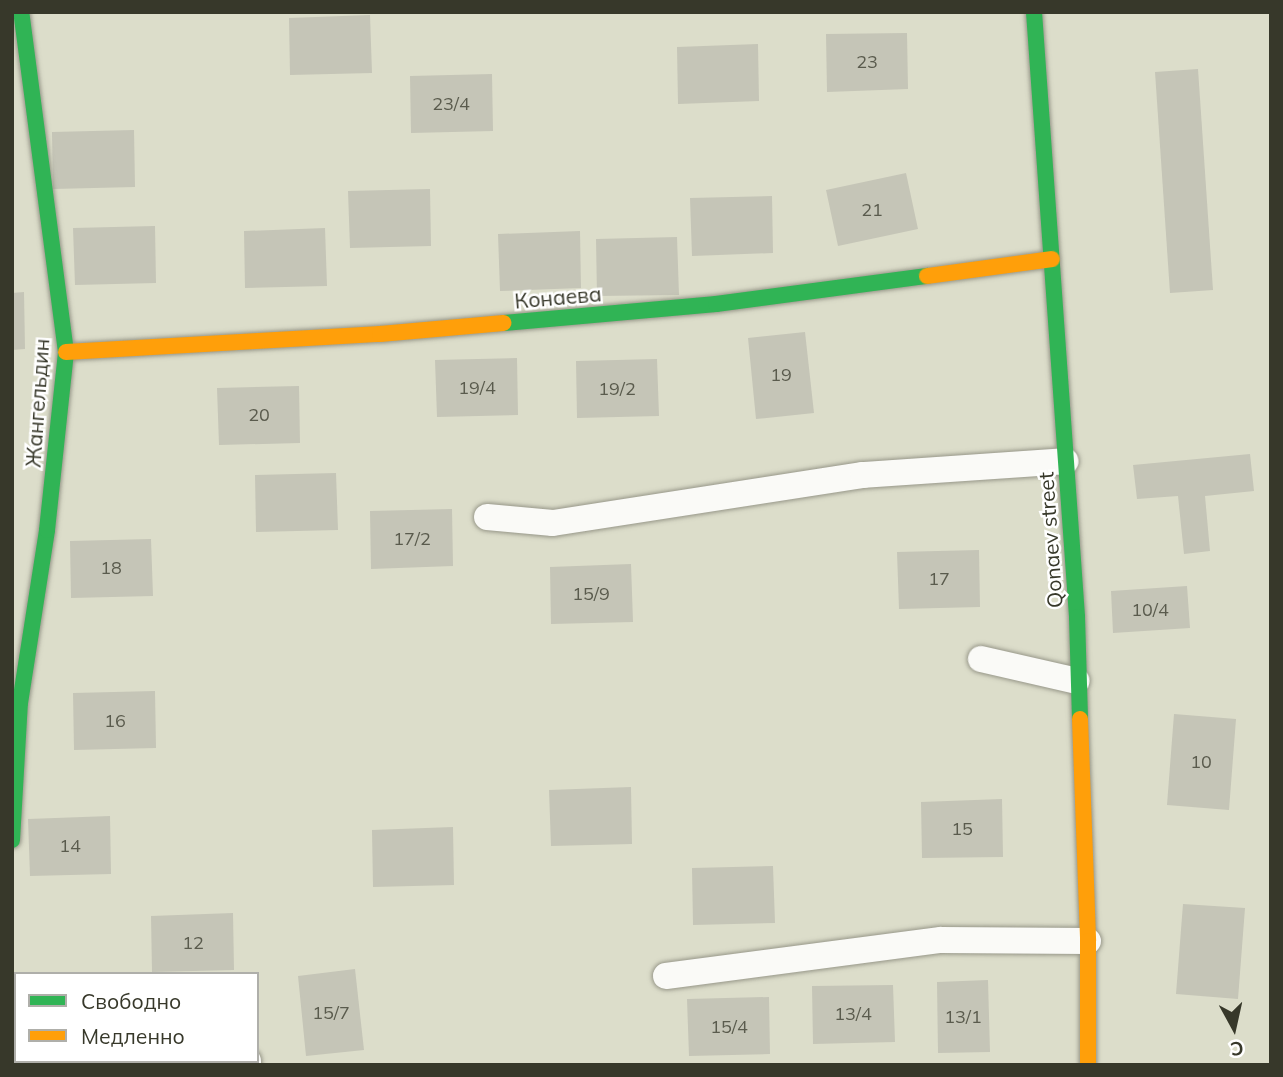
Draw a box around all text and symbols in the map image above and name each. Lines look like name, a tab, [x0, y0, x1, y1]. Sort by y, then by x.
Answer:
house number: 23	[856, 51, 878, 73]
house number: 23/4	[432, 93, 470, 115]
house number: 21	[861, 199, 883, 221]
street label: Конаева	[513, 281, 603, 313]
street label: Жангельдин	[20, 338, 54, 468]
house number: 19	[770, 364, 792, 386]
house number: 19/4	[458, 377, 496, 399]
house number: 19/2	[598, 378, 636, 400]
house number: 20	[248, 404, 270, 426]
street label: Qonaev street	[1033, 471, 1067, 609]
house number: 17/2	[393, 528, 431, 550]
house number: 18	[100, 557, 122, 579]
house number: 17	[928, 568, 950, 590]
house number: 15/9	[572, 583, 610, 605]
house number: 10/4	[1131, 599, 1169, 621]
house number: 16	[104, 710, 126, 732]
house number: 10	[1190, 751, 1212, 773]
house number: 15	[951, 818, 973, 840]
house number: 14	[59, 835, 81, 857]
house number: 12	[182, 932, 204, 954]
legend	[14, 972, 259, 1063]
text: Свободно	[81, 988, 181, 1014]
north arrow	[1199, 993, 1269, 1063]
house number: 15/7	[312, 1002, 350, 1024]
house number: 13/4	[834, 1003, 872, 1025]
house number: 13/1	[944, 1006, 982, 1028]
house number: 15/4	[710, 1016, 748, 1038]
text: Медленно	[81, 1023, 185, 1049]
text: С	[1229, 1036, 1245, 1062]

